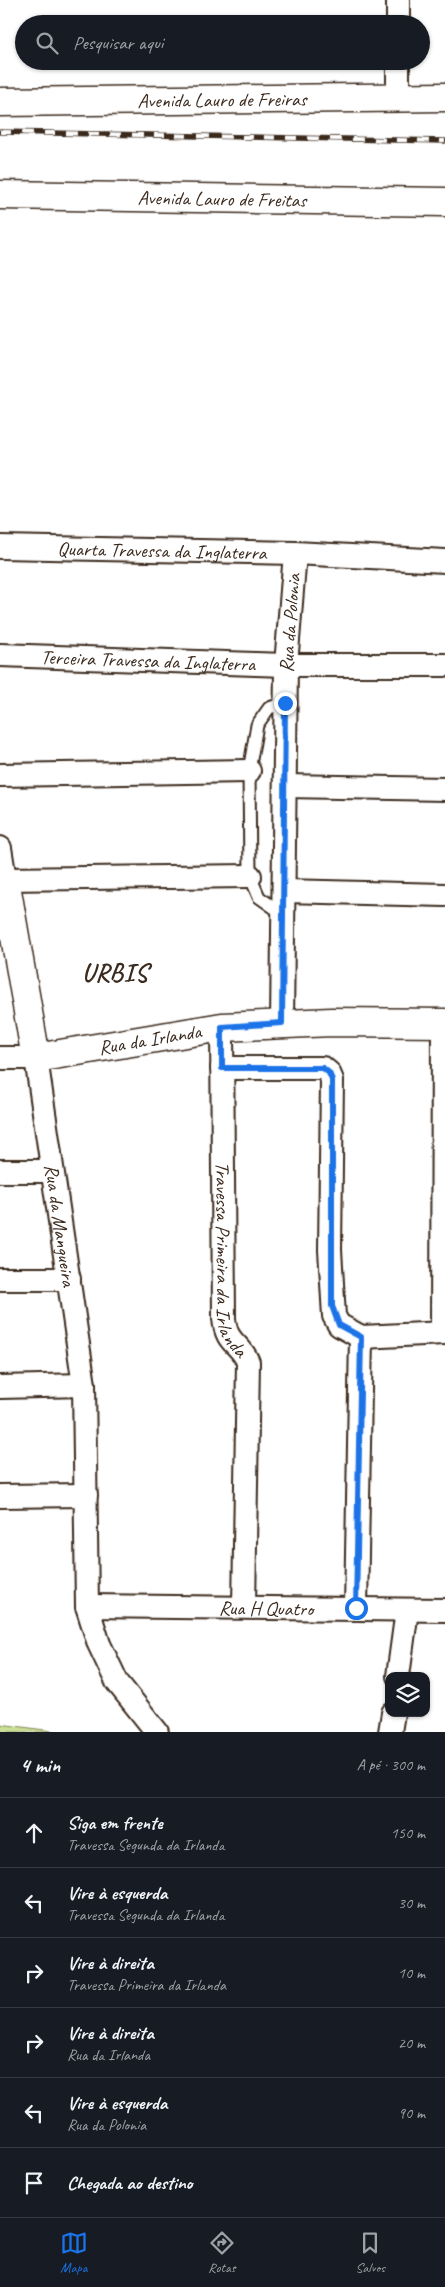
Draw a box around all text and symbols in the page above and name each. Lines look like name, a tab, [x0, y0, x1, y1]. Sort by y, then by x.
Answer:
search box	[15, 15, 430, 70]
icon: search	[33, 29, 61, 57]
text: Pesquisar aqui	[73, 31, 163, 55]
street label: Avenida Lauro de Freiras	[137, 86, 309, 113]
street label: Avenida Lauro de Freitas	[138, 185, 309, 212]
street label: Quarta Travessa da Inglaterra	[57, 536, 268, 565]
street label: Rua da Polonia	[273, 572, 306, 673]
street label: Terceira Travessa da Inglaterra	[40, 644, 257, 676]
route end	[274, 692, 297, 715]
district label: URBIS	[82, 957, 153, 989]
street label: Rua da Irlanda	[97, 1018, 205, 1060]
street label: Rua da Mangueira	[39, 1162, 82, 1290]
street label: Travessa Primeira da Irlanda	[210, 1162, 254, 1363]
street label: Rua H Quatro	[219, 1595, 315, 1621]
route start	[345, 1597, 368, 1620]
map controls	[385, 1672, 430, 1717]
button: layers	[385, 1672, 430, 1717]
text: 4 min	[20, 1752, 60, 1778]
text: A pé · 300 m	[357, 1755, 425, 1775]
text: Siga em frente	[67, 1811, 163, 1835]
icon: ahead	[20, 1819, 48, 1847]
text: 150 m	[391, 1823, 425, 1843]
text: Travessa Segunda da Irlanda	[67, 1835, 224, 1855]
text: Vire à esquerda	[67, 1881, 167, 1905]
icon: left	[20, 1889, 48, 1917]
text: 30 m	[398, 1893, 425, 1913]
text: Travessa Segunda da Irlanda	[67, 1905, 224, 1925]
text: Vire à direita	[67, 1951, 154, 1975]
icon: right	[20, 1959, 48, 1987]
text: 10 m	[398, 1963, 425, 1983]
text: Travessa Primeira da Irlanda	[67, 1975, 226, 1995]
text: Vire à direita	[67, 2021, 154, 2045]
icon: right	[20, 2029, 48, 2057]
text: 20 m	[398, 2033, 425, 2053]
text: Rua da Irlanda	[67, 2045, 150, 2065]
text: Vire à esquerda	[67, 2091, 167, 2115]
icon: left	[20, 2099, 48, 2127]
text: 90 m	[398, 2103, 425, 2123]
text: Rua da Polonia	[67, 2115, 146, 2135]
icon: arrive	[20, 2169, 48, 2197]
text: Chegada ao destino	[67, 2171, 193, 2195]
tab: Mapa	[60, 2229, 88, 2276]
tab: Rotas	[208, 2229, 236, 2276]
tab: Salvos	[356, 2229, 385, 2276]

